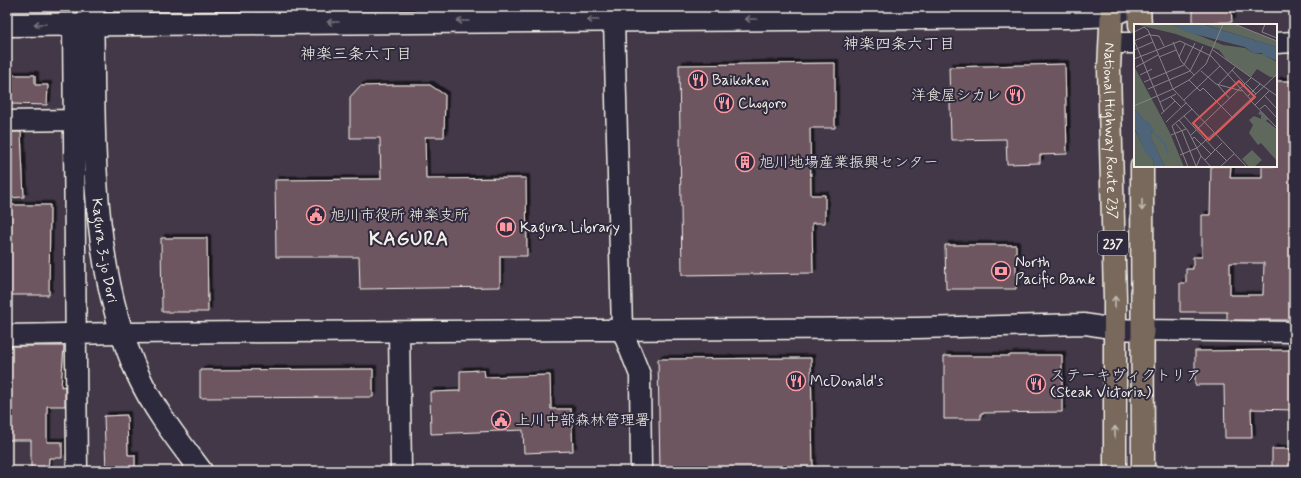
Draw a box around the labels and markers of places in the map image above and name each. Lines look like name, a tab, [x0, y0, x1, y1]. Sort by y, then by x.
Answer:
restaurant icon: Baikoken	[687, 69, 709, 91]
place label: Baikoken	[712, 71, 769, 91]
restaurant icon: 洋食屋シカレ	[1004, 84, 1026, 106]
place label: 洋食屋シカレ	[911, 86, 1001, 106]
restaurant icon: Chogoro	[713, 92, 735, 114]
place label: Chogoro	[738, 94, 787, 114]
building icon: 旭川地場産業振興センター	[734, 151, 756, 173]
place label: 旭川地場産業振興センター	[759, 153, 938, 173]
public building icon: 旭川市役所 神楽支所	[305, 204, 327, 226]
place label: 旭川市役所 神楽支所	[330, 206, 469, 226]
library icon: Kagura Library	[495, 216, 517, 238]
place label: Kagura Library	[520, 218, 620, 239]
place label: North Pacific Bank	[1015, 253, 1096, 290]
bank icon: North Pacific Bank	[990, 260, 1012, 282]
place label: ステーキヴィクトリア (Steak Victoria)	[1050, 366, 1201, 403]
restaurant icon: McDonald's	[785, 370, 807, 392]
place label: McDonald's	[810, 372, 884, 392]
restaurant icon: ステーキヴィクトリア (Steak Victoria)	[1025, 373, 1047, 395]
public building icon: 上川中部森林管理署	[490, 409, 512, 431]
place label: 上川中部森林管理署	[515, 411, 650, 431]

